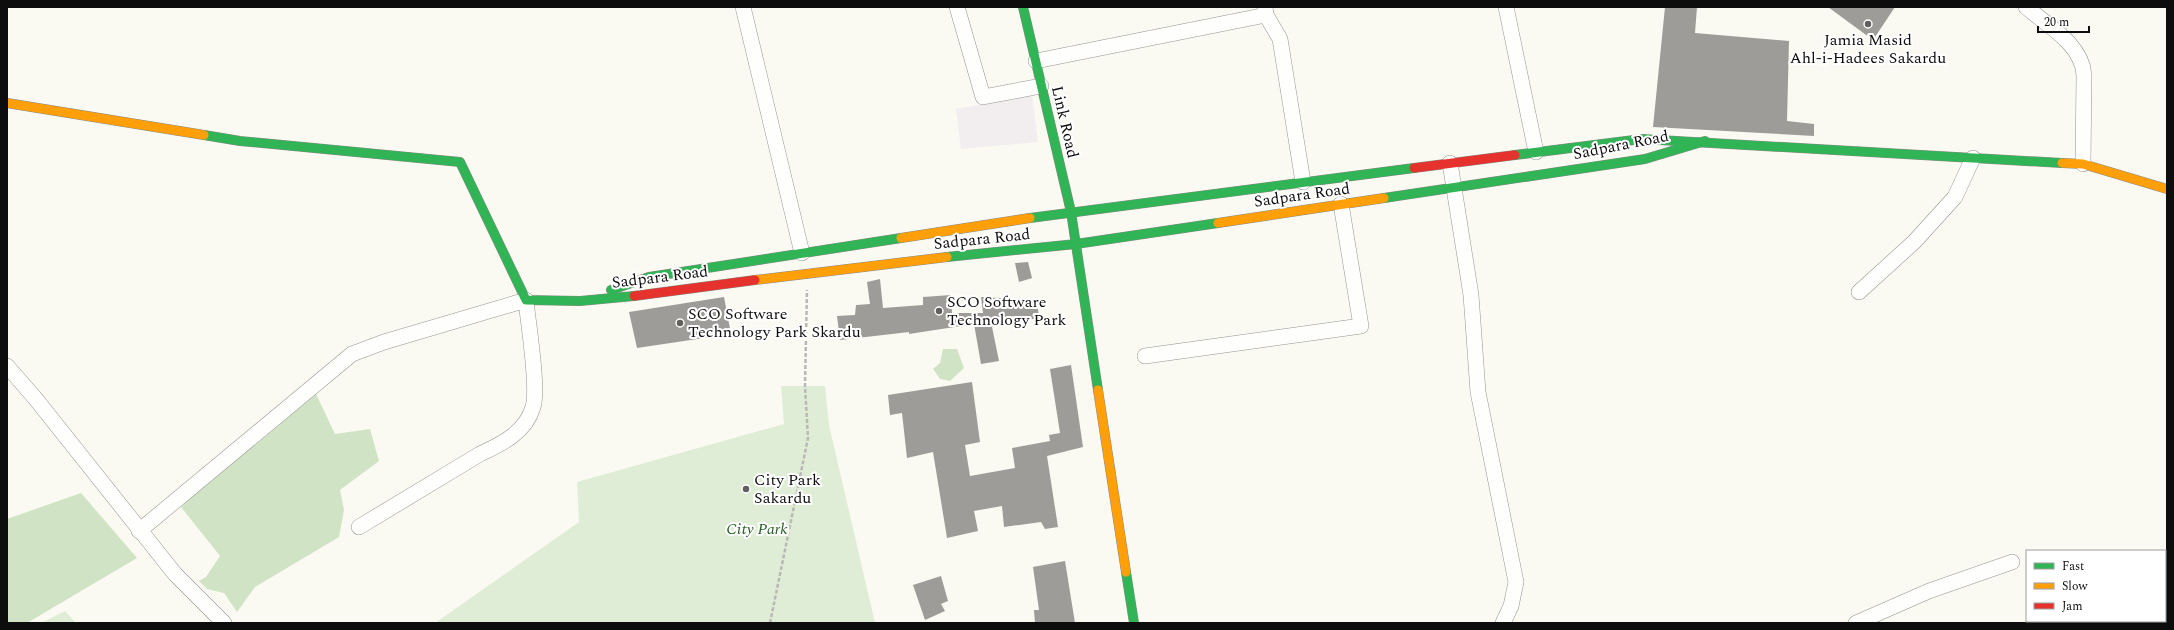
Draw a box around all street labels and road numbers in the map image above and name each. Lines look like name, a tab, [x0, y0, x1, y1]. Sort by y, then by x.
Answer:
street label: Link Road	[1045, 84, 1085, 161]
street label: Sadpara Road	[1571, 124, 1671, 166]
street label: Sadpara Road	[1252, 176, 1352, 214]
street label: Sadpara Road	[933, 222, 1032, 256]
street label: Sadpara Road	[610, 259, 710, 295]

